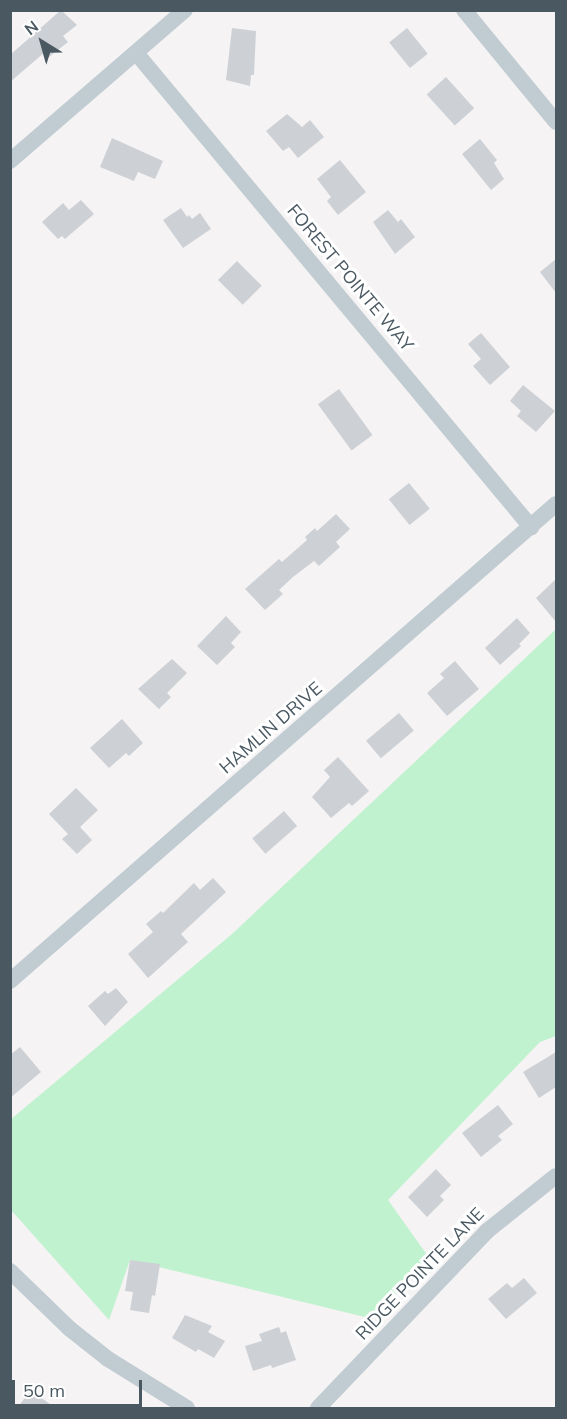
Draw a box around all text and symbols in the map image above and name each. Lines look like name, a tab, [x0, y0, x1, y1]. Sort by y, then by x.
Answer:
north arrow	[12, 12, 72, 72]
text: N	[20, 16, 42, 39]
street label: FOREST POINTE WAY	[282, 200, 418, 356]
street label: HAMLIN DRIVE	[215, 678, 327, 778]
street label: RIDGE POINTE LANE	[351, 1203, 489, 1345]
scale bar	[15, 1368, 146, 1406]
text: 50 m	[23, 1379, 65, 1402]

